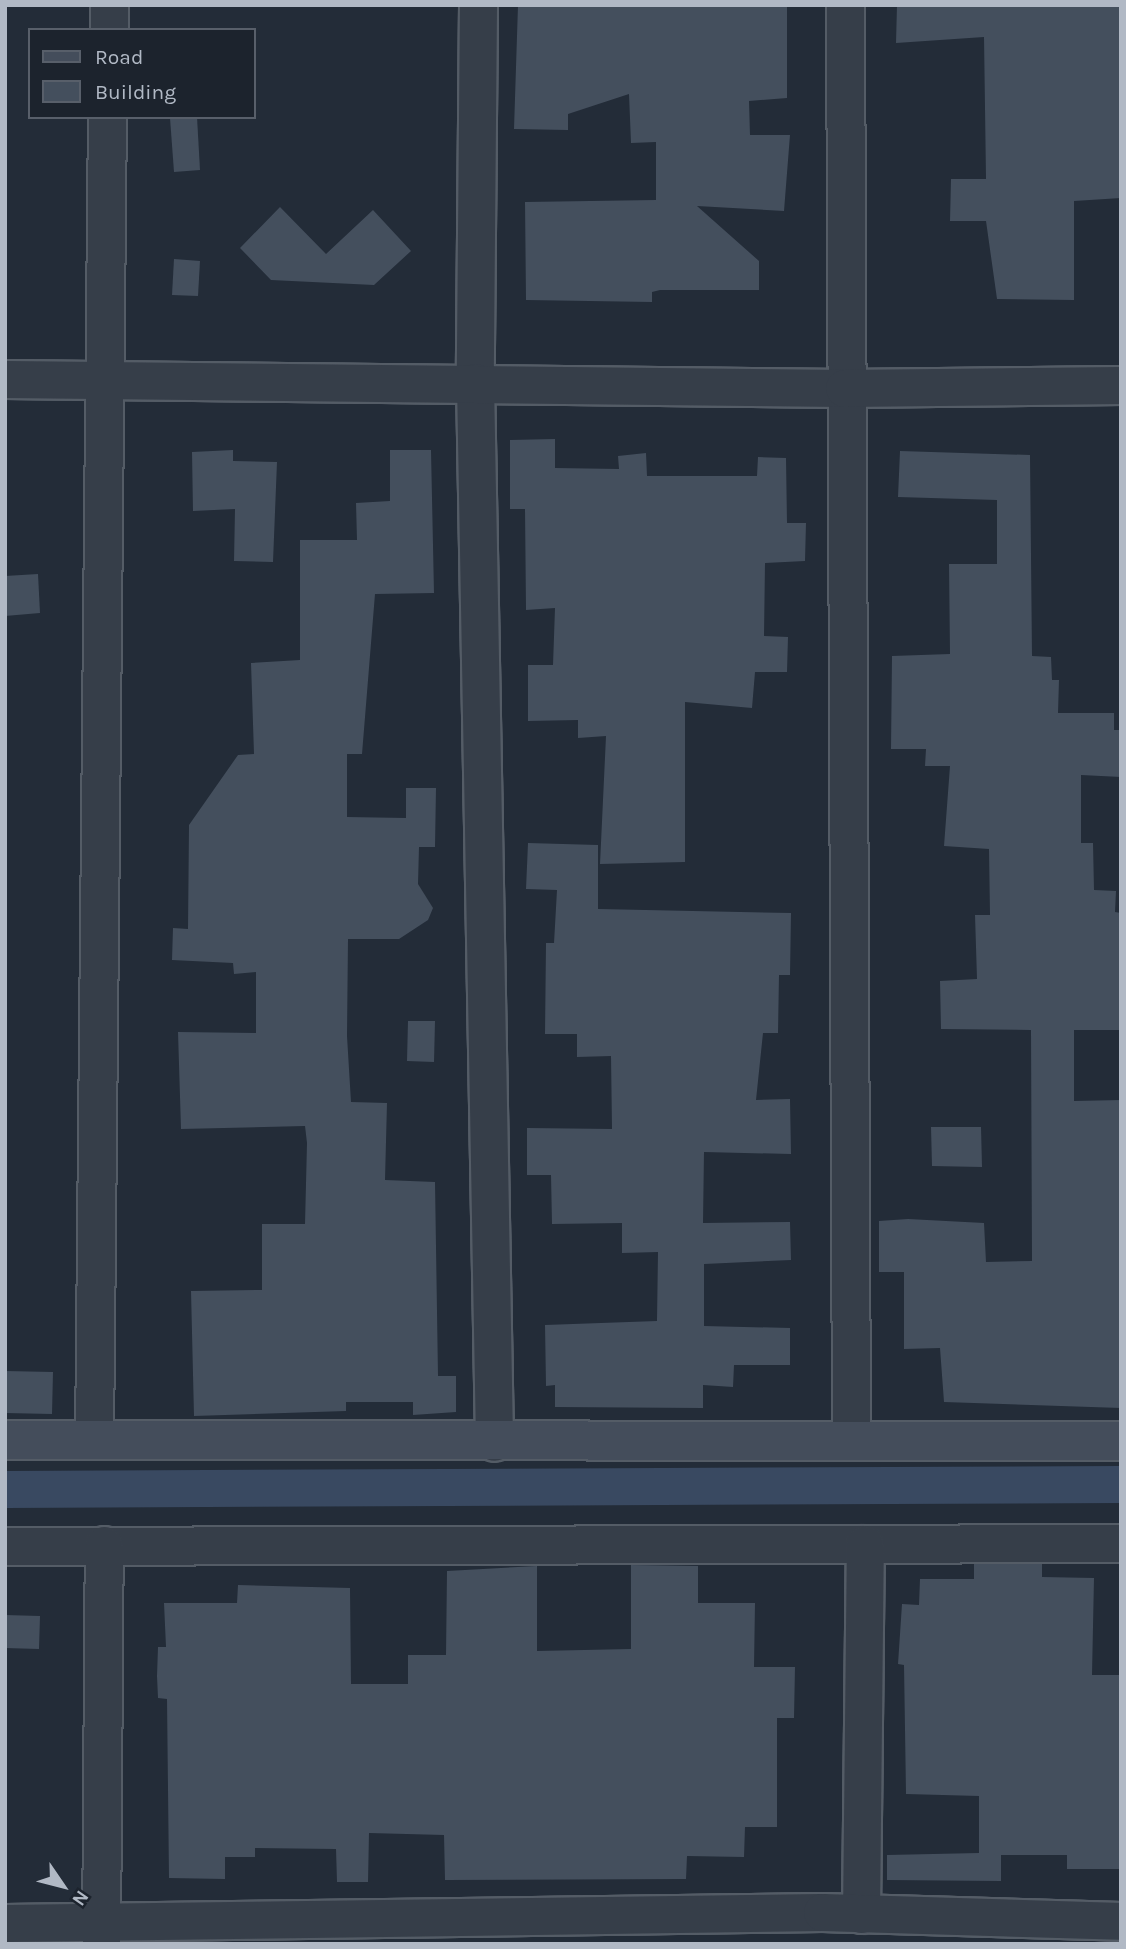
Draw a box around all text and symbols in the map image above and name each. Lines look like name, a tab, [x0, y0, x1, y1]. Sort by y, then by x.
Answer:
legend	[28, 28, 256, 119]
text: Road	[95, 45, 143, 69]
text: Building	[95, 80, 176, 104]
north arrow	[28, 1851, 98, 1921]
text: N	[67, 1886, 93, 1910]

